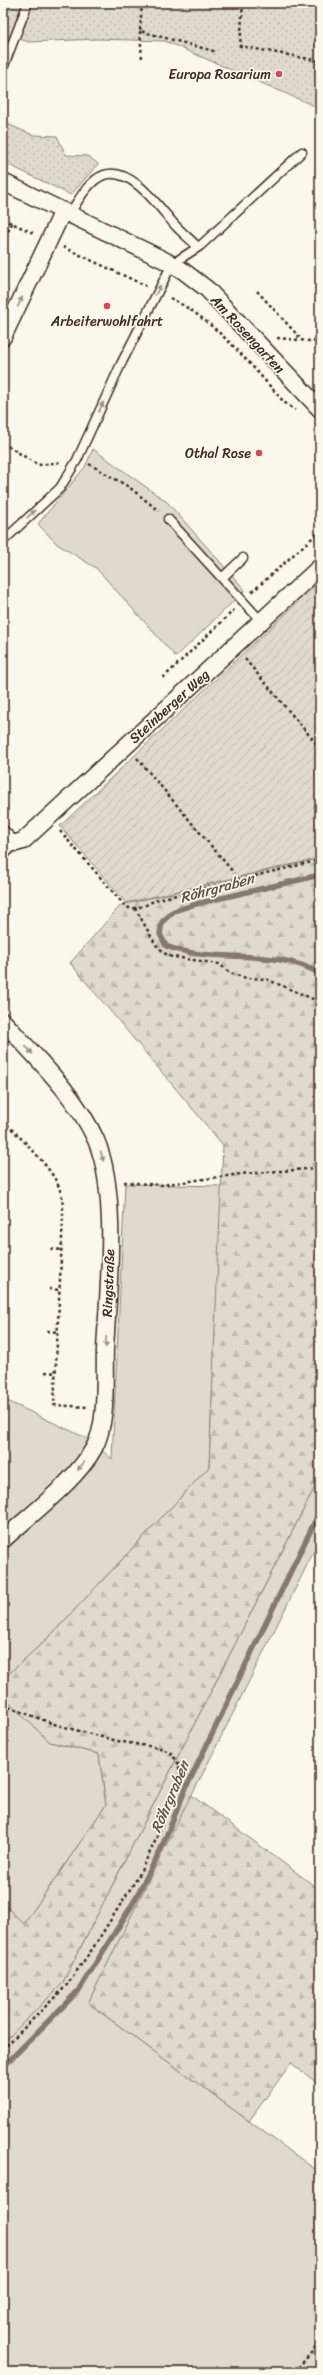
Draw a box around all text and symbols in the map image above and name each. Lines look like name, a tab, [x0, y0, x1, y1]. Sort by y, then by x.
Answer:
place label: Europa Rosarium	[169, 62, 271, 87]
marker: Europa Rosarium	[274, 69, 284, 79]
one-way arrow	[155, 284, 161, 296]
street label: Am Rosengarten	[203, 288, 291, 380]
one-way arrow	[17, 296, 23, 308]
marker: Arbeiterwohlfahrt	[102, 301, 112, 311]
place label: Arbeiterwohlfahrt	[50, 309, 163, 334]
one-way arrow	[98, 401, 104, 413]
place label: Othal Rose	[185, 441, 251, 466]
marker: Othal Rose	[254, 448, 264, 458]
one-way arrow	[26, 510, 37, 519]
street label: Steinberger Weg	[123, 663, 216, 750]
water label: Röhrgraben	[177, 865, 259, 910]
one-way arrow	[24, 1045, 34, 1055]
one-way arrow	[99, 1151, 105, 1163]
street label: Ringstraße	[95, 1248, 122, 1317]
one-way arrow	[102, 1336, 109, 1348]
one-way arrow	[77, 1461, 85, 1471]
water label: Röhrgraben	[143, 1755, 198, 1837]

